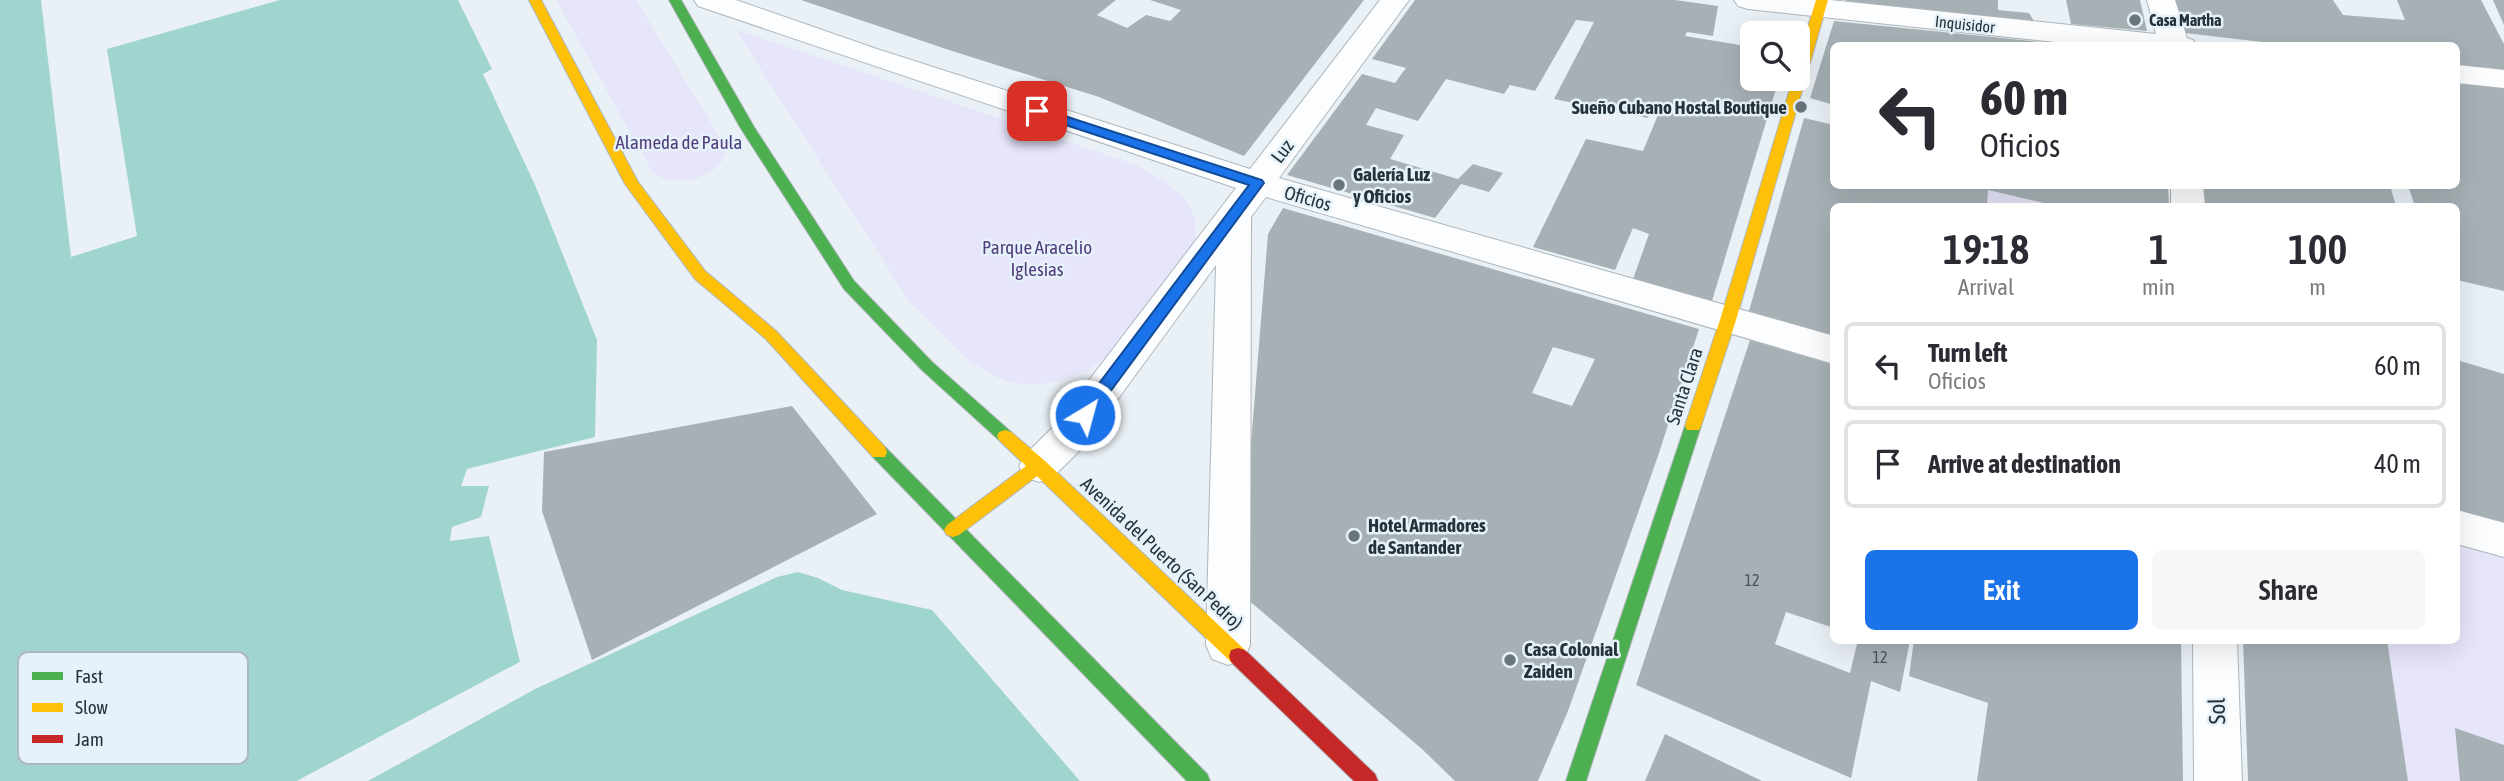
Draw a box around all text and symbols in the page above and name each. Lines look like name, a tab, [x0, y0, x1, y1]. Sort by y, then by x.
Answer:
place label: Casa Martha	[2149, 11, 2221, 29]
street label: Inquisidor	[1934, 12, 1996, 37]
marker: Casa Martha	[2127, 12, 2143, 28]
map controls	[1740, 21, 1810, 91]
button: search	[1740, 21, 1810, 91]
text: 60 m	[1980, 69, 2068, 125]
icon: left	[1865, 70, 1956, 161]
pin	[1007, 81, 1067, 141]
icon: arrive	[1018, 92, 1056, 130]
place label: Sueño Cubano Hostal Boutique	[1572, 96, 1787, 118]
marker: Sueño Cubano Hostal Boutique	[1793, 99, 1809, 115]
text: Oficios	[1980, 127, 2060, 164]
park label: Alameda de Paula	[616, 131, 742, 153]
street label: Luz	[1266, 135, 1298, 167]
place label: Galería Luz y Oficios	[1353, 163, 1430, 207]
marker: Galería Luz y Oficios	[1331, 177, 1347, 193]
street label: Oficios	[1282, 181, 1334, 215]
text: 19:18	[1943, 225, 2029, 273]
text: 1	[2149, 225, 2168, 273]
text: 100	[2288, 225, 2347, 273]
park label: Parque Aracelio Iglesias	[982, 236, 1092, 280]
text: Arrival	[1958, 274, 2014, 300]
text: min	[2142, 274, 2175, 300]
text: m	[2309, 274, 2326, 300]
text: Turn left	[1928, 338, 2008, 368]
street label: Santa Clara	[1661, 345, 1707, 427]
icon: left	[1869, 347, 1907, 385]
text: 60 m	[2374, 351, 2421, 381]
text: Oficios	[1928, 368, 1986, 394]
position arrow	[1048, 378, 1122, 452]
icon: arrive	[1869, 445, 1907, 483]
text: Arrive at destination	[1928, 449, 2121, 479]
text: 40 m	[2374, 449, 2421, 479]
street label: Avenida del Puerto (San Pedro)	[1077, 472, 1247, 634]
place label: Hotel Armadores de Santander	[1368, 514, 1486, 558]
marker: Hotel Armadores de Santander	[1346, 528, 1362, 544]
button: Exit	[1865, 550, 2138, 630]
button: Share	[2152, 550, 2425, 630]
house number: 12	[1744, 571, 1760, 589]
place label: Casa Colonial Zaiden	[1524, 638, 1619, 682]
house number: 12	[1872, 648, 1888, 666]
legend	[18, 652, 248, 764]
marker: Casa Colonial Zaiden	[1502, 652, 1518, 668]
text: Fast	[75, 665, 103, 687]
text: Slow	[75, 696, 109, 718]
street label: Sol	[2204, 697, 2230, 725]
text: Jam	[75, 728, 104, 750]

